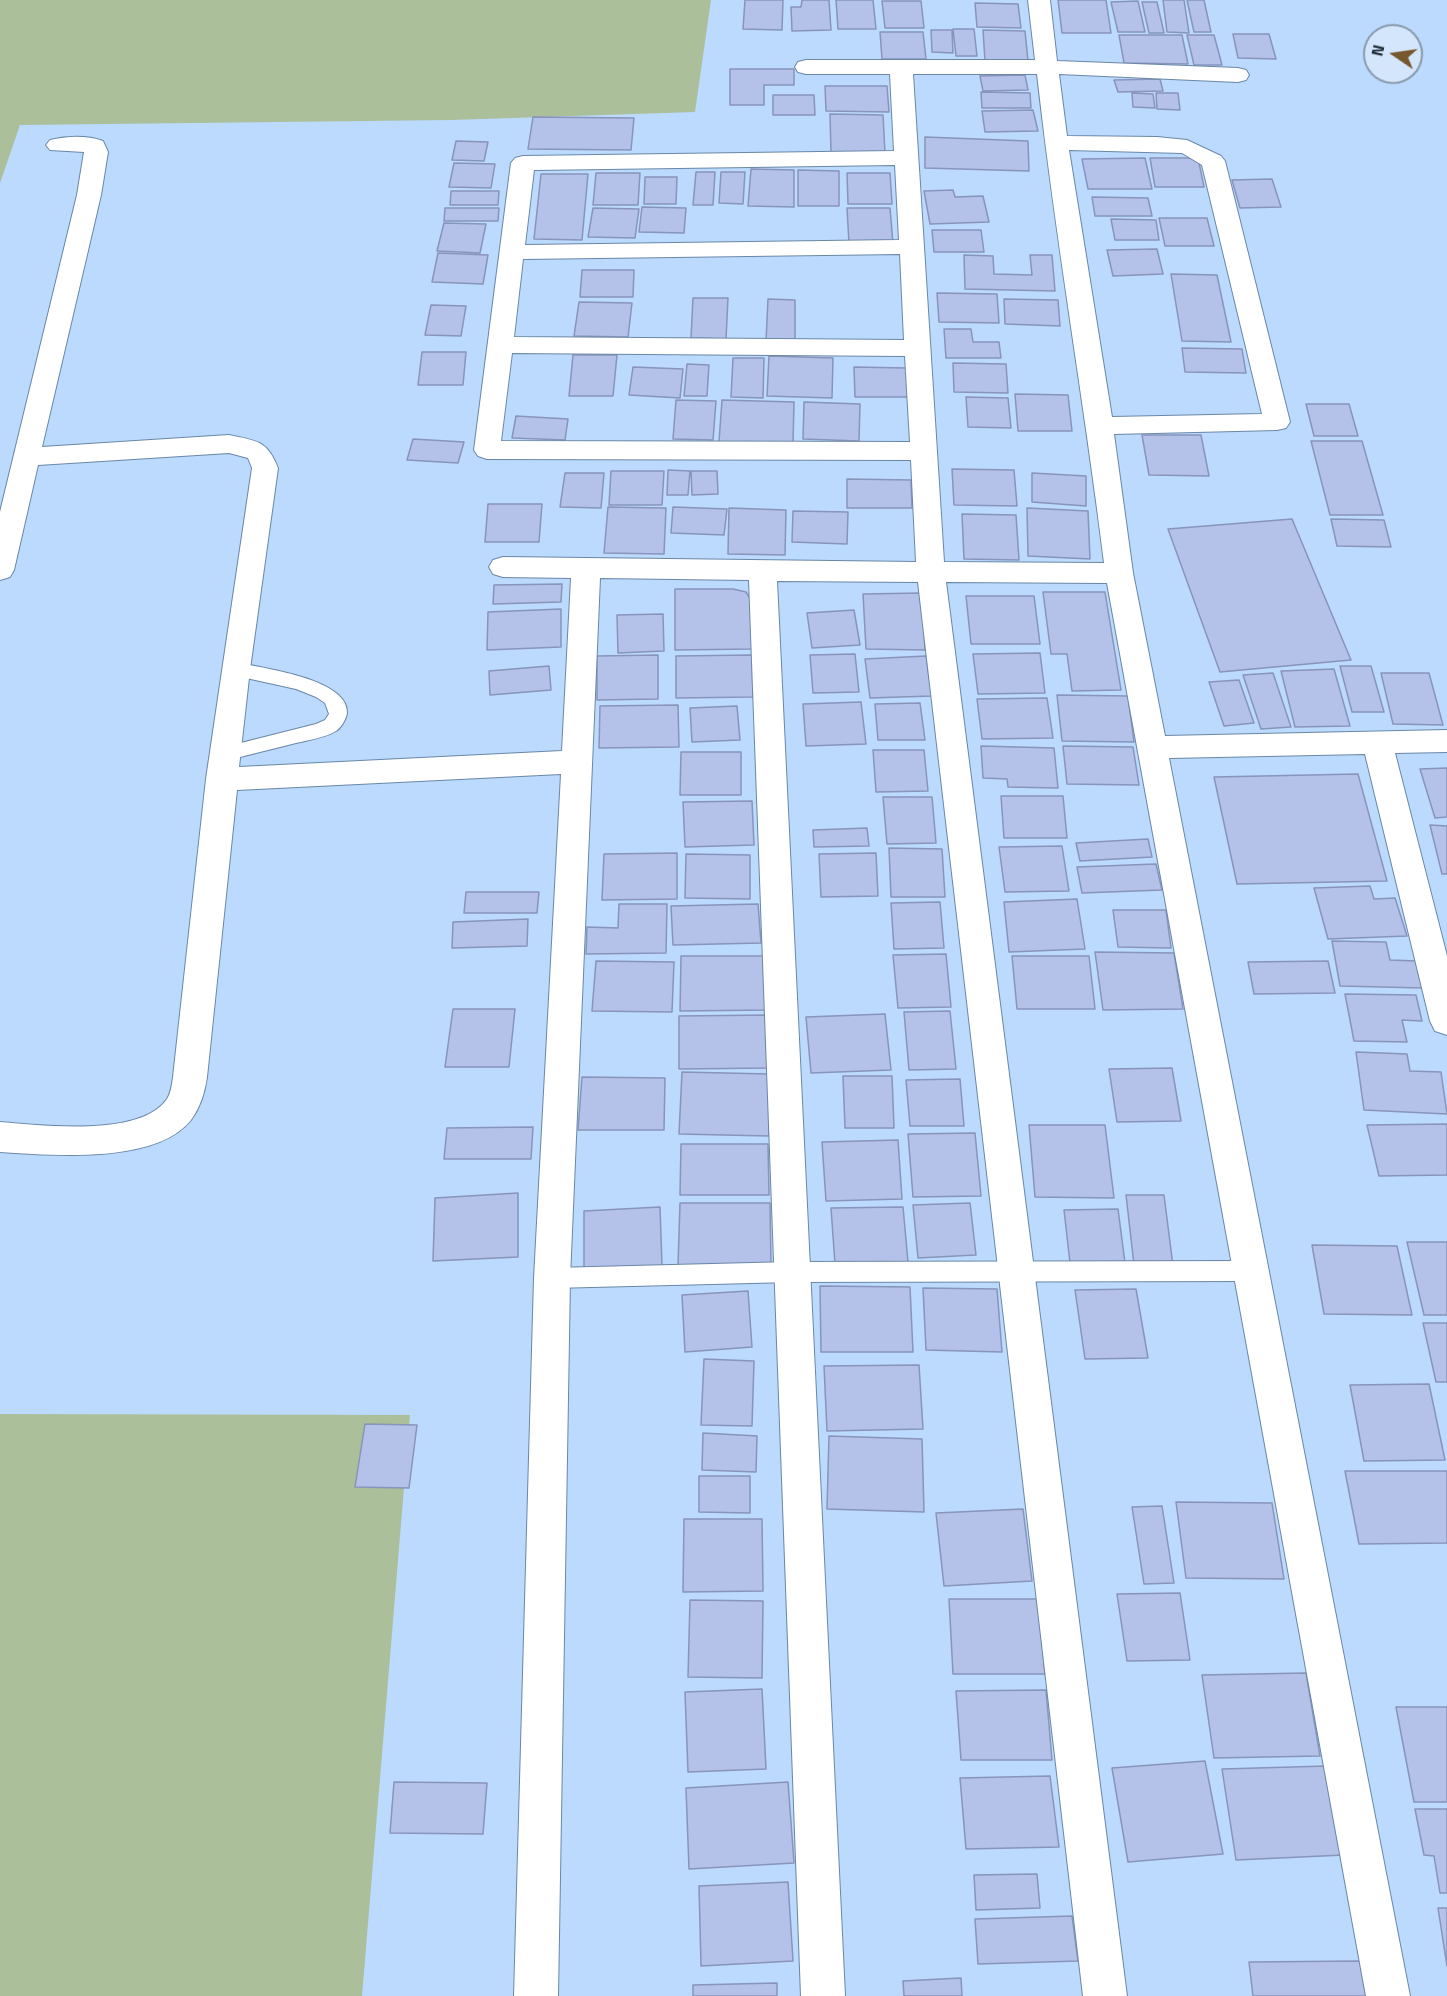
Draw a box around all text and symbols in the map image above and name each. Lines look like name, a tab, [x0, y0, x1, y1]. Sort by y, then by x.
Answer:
north arrow	[1363, 24, 1423, 84]
text: N	[1364, 42, 1390, 59]

